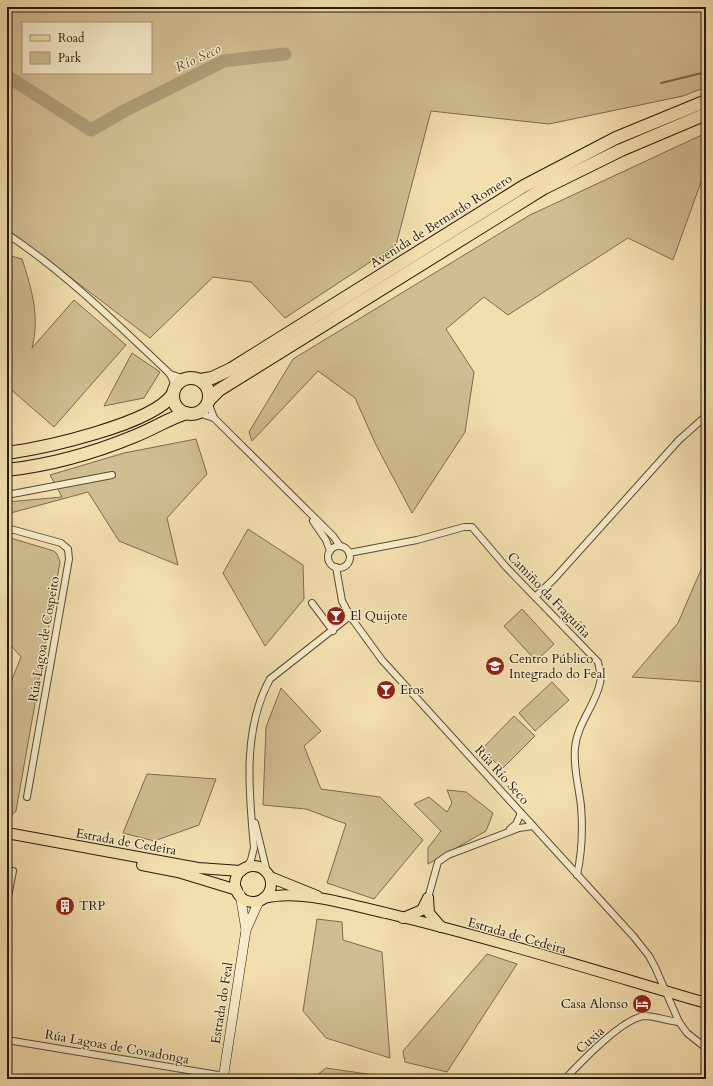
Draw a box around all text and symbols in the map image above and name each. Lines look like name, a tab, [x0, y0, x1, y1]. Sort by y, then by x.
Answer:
legend	[22, 22, 152, 74]
text: Road	[58, 30, 85, 46]
water label: Río Seco	[172, 39, 224, 77]
text: Park	[58, 50, 82, 66]
street label: Avenida de Bernardo Romero	[366, 170, 516, 272]
street label: Camiño da Fraguiña	[503, 548, 595, 642]
street label: Rúa Lagoa de Cospeito	[24, 575, 64, 703]
bar icon: El Quijote	[325, 605, 347, 627]
place label: El Quijote	[350, 607, 408, 625]
place label: Centro Público Integrado do Feal	[509, 650, 606, 683]
school or university icon: Centro Público Integrado do Feal	[484, 655, 506, 677]
bar icon: Eros	[375, 679, 397, 701]
place label: Eros	[400, 681, 424, 699]
street label: Rúa Río Seco	[471, 742, 533, 808]
street label: Estrada de Cedeira	[74, 824, 178, 860]
building icon: TRP	[54, 895, 76, 917]
place label: TRP	[79, 897, 106, 915]
street label: Estrada de Cedeira	[466, 913, 569, 959]
street label: Estrada do Feal	[207, 960, 237, 1045]
hotel icon: Casa Alonso	[631, 993, 653, 1015]
place label: Casa Alonso	[561, 995, 628, 1013]
street label: Cuxia	[572, 1022, 608, 1058]
street label: Rúa Lagoas de Covadonga	[43, 1025, 191, 1069]

